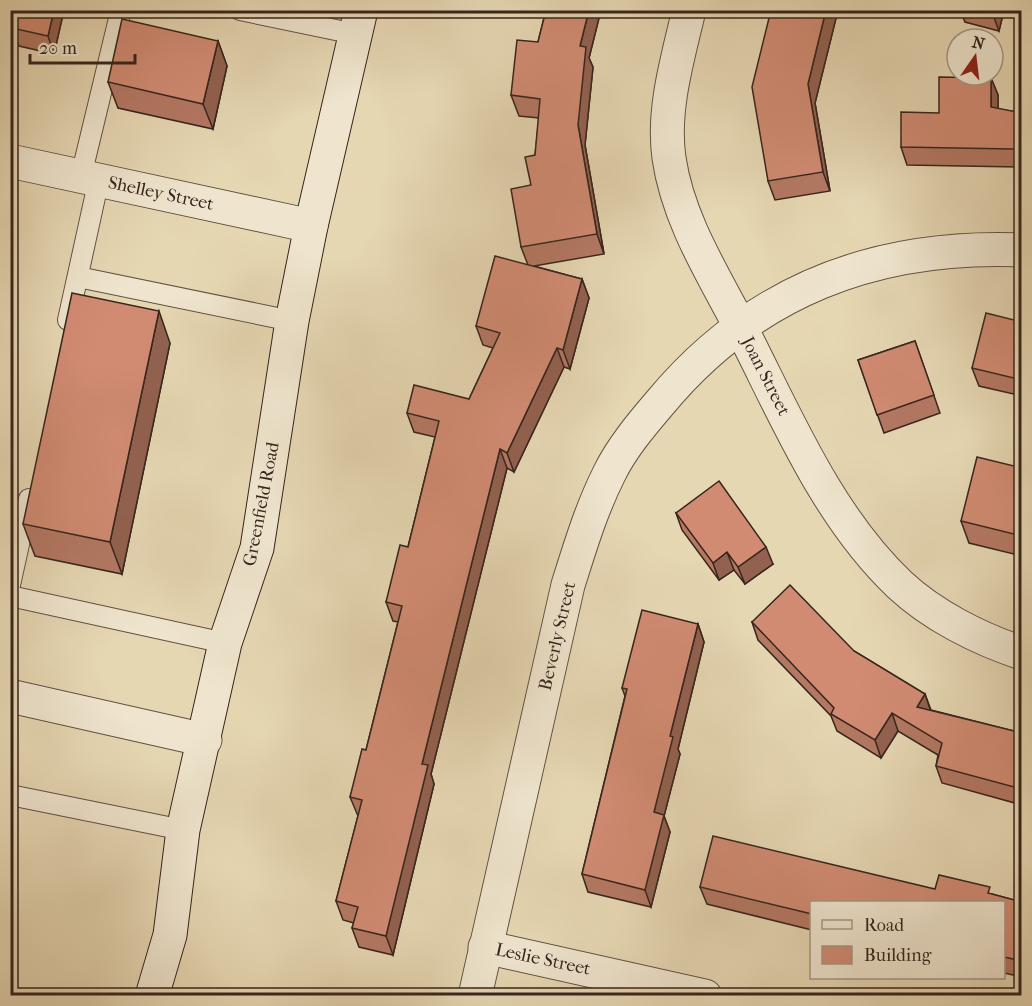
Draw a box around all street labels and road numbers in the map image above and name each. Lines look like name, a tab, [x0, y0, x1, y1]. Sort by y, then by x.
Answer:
street label: Shelley Street	[106, 172, 216, 215]
street label: Joan Street	[736, 332, 795, 420]
street label: Greenfield Road	[239, 440, 284, 568]
street label: Beverly Street	[535, 579, 580, 693]
street label: Leslie Street	[493, 939, 593, 980]

